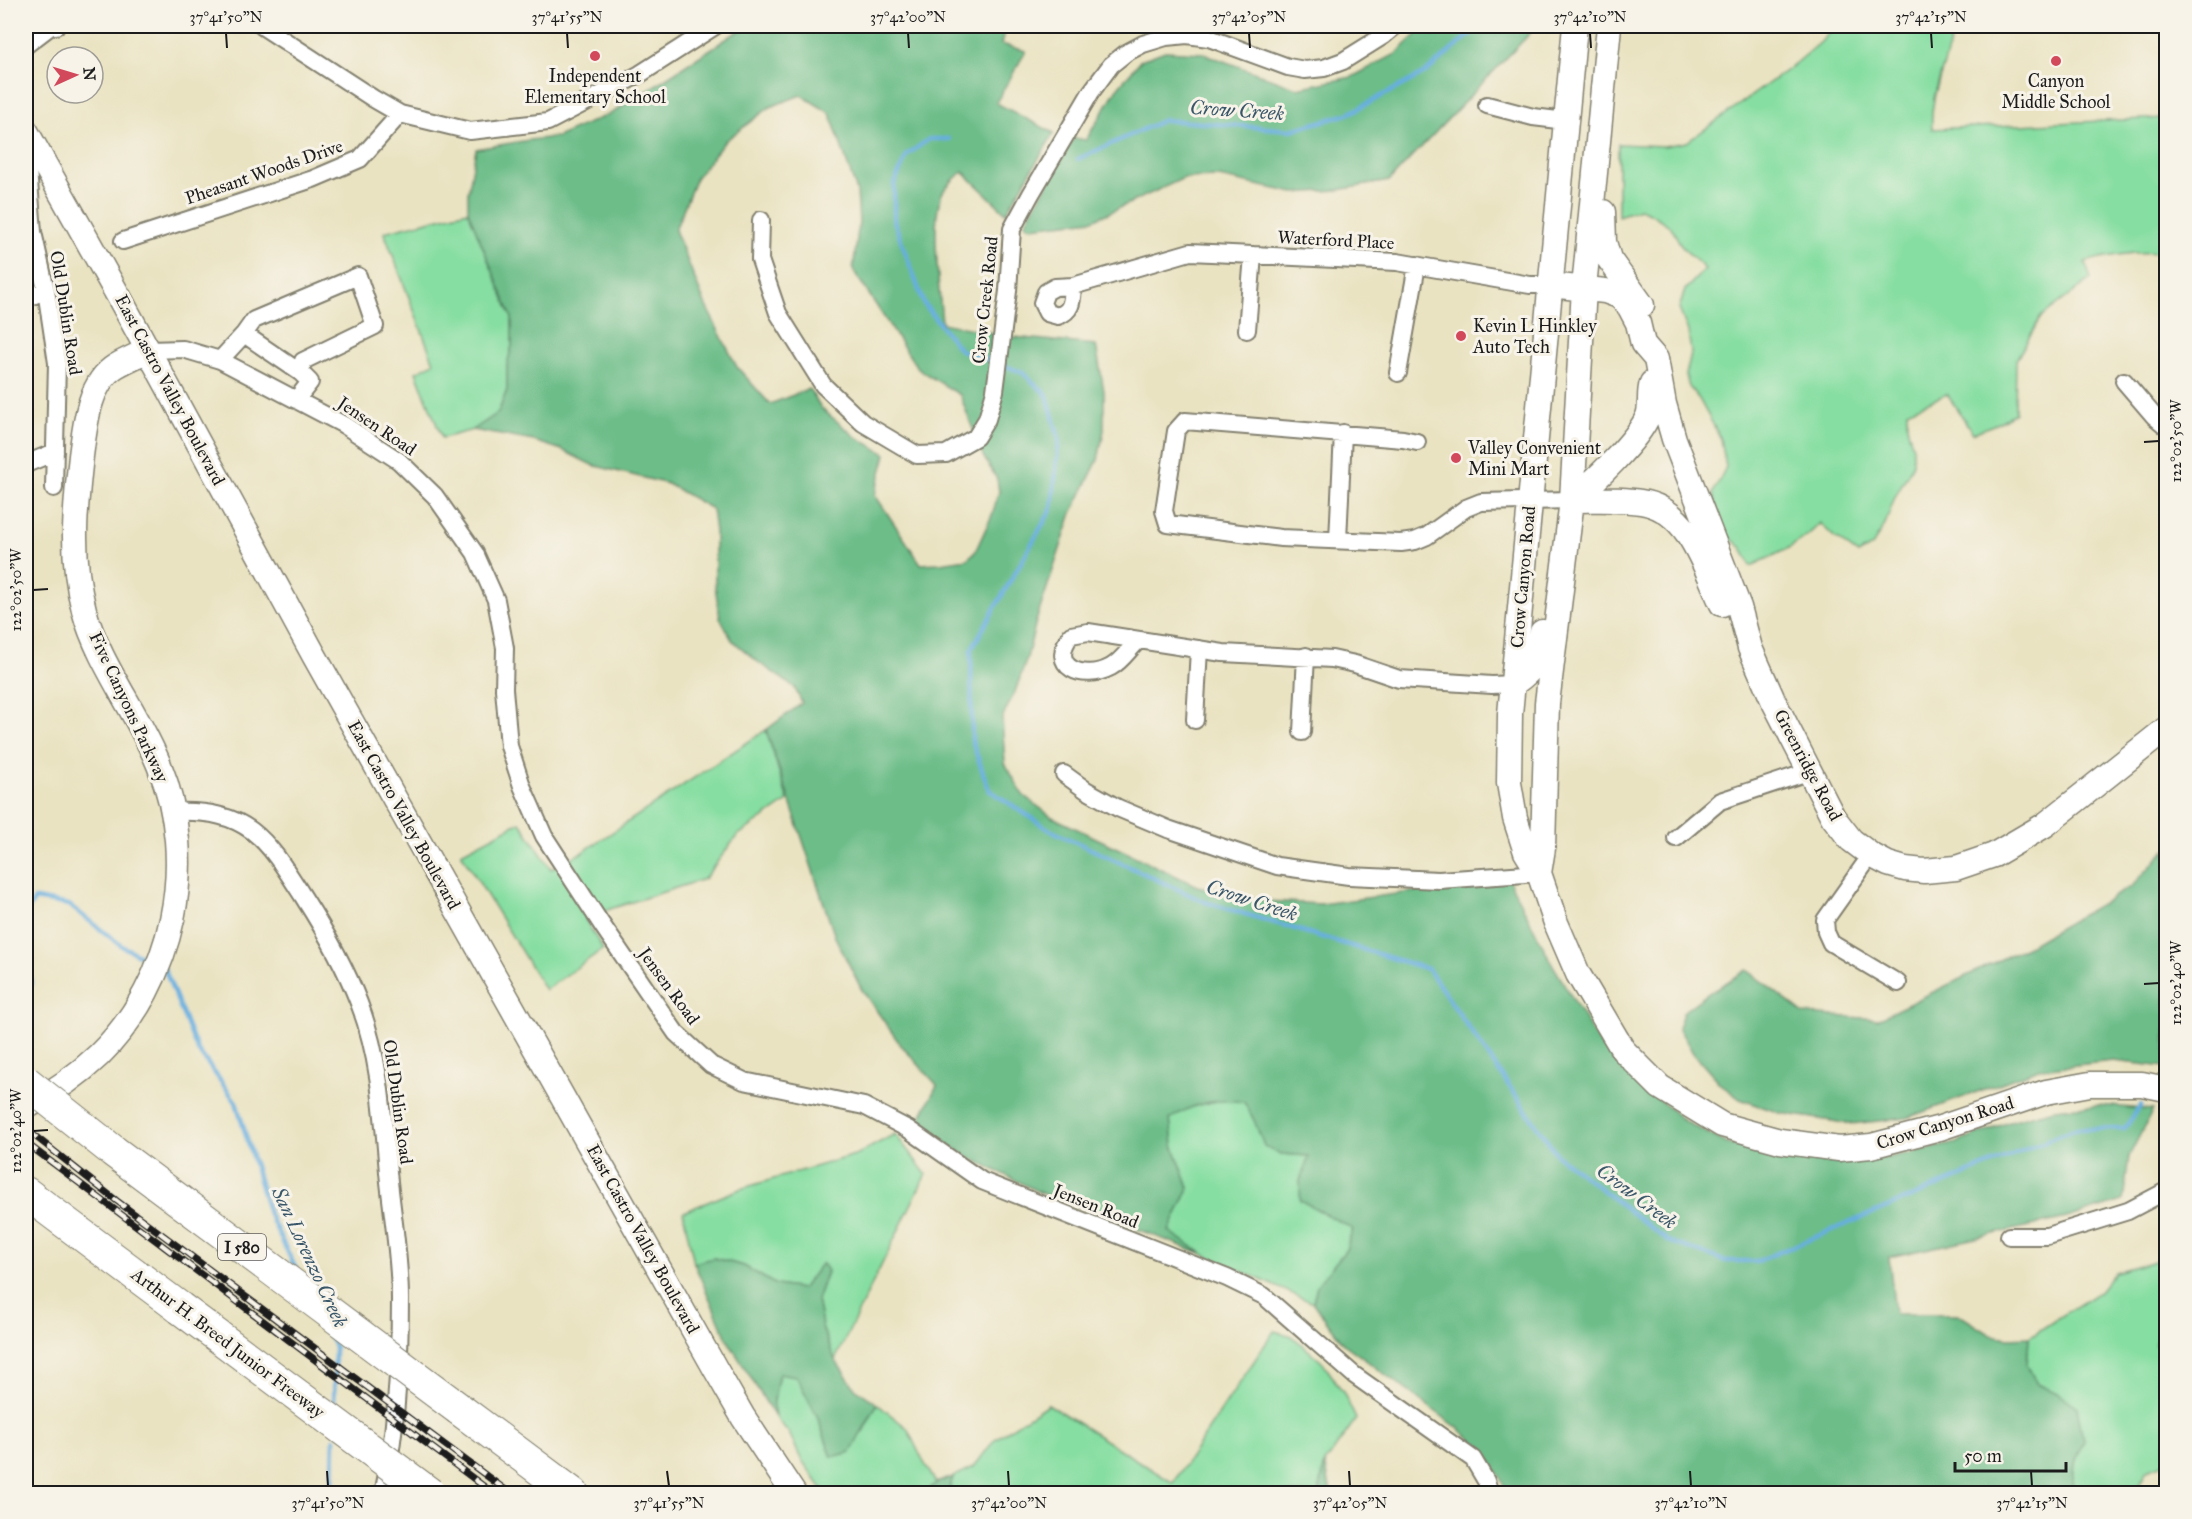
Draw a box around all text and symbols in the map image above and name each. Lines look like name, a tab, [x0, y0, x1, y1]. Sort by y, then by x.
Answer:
text: 37°41'50"N	[190, 8, 263, 26]
text: 37°41'55"N	[531, 8, 603, 26]
text: 37°42'00"N	[870, 8, 946, 26]
text: 37°42'05"N	[1212, 8, 1286, 26]
text: 37°42'10"N	[1553, 8, 1627, 26]
text: 37°42'15"N	[1895, 8, 1967, 26]
north arrow	[45, 45, 105, 105]
marker: Independent Elementary School	[588, 49, 602, 63]
marker: Canyon Middle School	[2049, 54, 2063, 68]
place label: Independent Elementary School	[524, 65, 666, 108]
text: N	[80, 67, 99, 82]
place label: Canyon Middle School	[2002, 70, 2111, 113]
water label: Crow Creek	[1189, 95, 1285, 125]
street label: Pheasant Woods Drive	[182, 135, 346, 209]
street label: Waterford Place	[1277, 226, 1395, 254]
street label: Crow Creek Road	[967, 235, 1003, 365]
street label: Old Dublin Road	[45, 249, 87, 377]
street label: East Castro Valley Boulevard	[110, 291, 230, 489]
place label: Kevin L Hinkley Auto Tech	[1472, 315, 1597, 358]
marker: Kevin L Hinkley Auto Tech	[1454, 329, 1468, 343]
street label: Jensen Road	[331, 391, 421, 461]
text: 122°02'50"W	[2167, 399, 2185, 482]
place label: Valley Convenient Mini Mart	[1467, 437, 1602, 480]
marker: Valley Convenient Mini Mart	[1449, 451, 1463, 465]
street label: Crow Canyon Road	[1506, 505, 1540, 649]
text: 122°02'50"W	[7, 548, 25, 631]
street label: Five Canyons Parkway	[85, 628, 174, 786]
street label: Greenridge Road	[1768, 705, 1847, 825]
street label: East Castro Valley Boulevard	[343, 717, 465, 913]
water label: Crow Creek	[1203, 874, 1301, 926]
text: 122°02'40"W	[2167, 940, 2185, 1025]
street label: Jensen Road	[632, 941, 704, 1030]
street label: Old Dublin Road	[378, 1038, 418, 1166]
text: 122°02'40"W	[7, 1088, 25, 1173]
street label: Crow Canyon Road	[1874, 1092, 2016, 1154]
street label: East Castro Valley Boulevard	[582, 1141, 704, 1337]
water label: Crow Creek	[1592, 1158, 1682, 1234]
street label: Jensen Road	[1048, 1178, 1142, 1234]
water label: San Lorenzo Creek	[267, 1182, 353, 1331]
road number: I 580	[218, 1234, 266, 1260]
street label: Arthur H. Breed Junior Freeway	[126, 1263, 329, 1424]
scale bar	[1955, 1435, 2066, 1473]
text: 50 m	[1964, 1445, 2002, 1467]
text: 37°41'50"N	[292, 1494, 365, 1512]
text: 37°41'55"N	[633, 1494, 705, 1512]
text: 37°42'00"N	[971, 1494, 1047, 1512]
text: 37°42'05"N	[1313, 1494, 1387, 1512]
text: 37°42'10"N	[1654, 1494, 1728, 1512]
text: 37°42'15"N	[1996, 1494, 2068, 1512]

